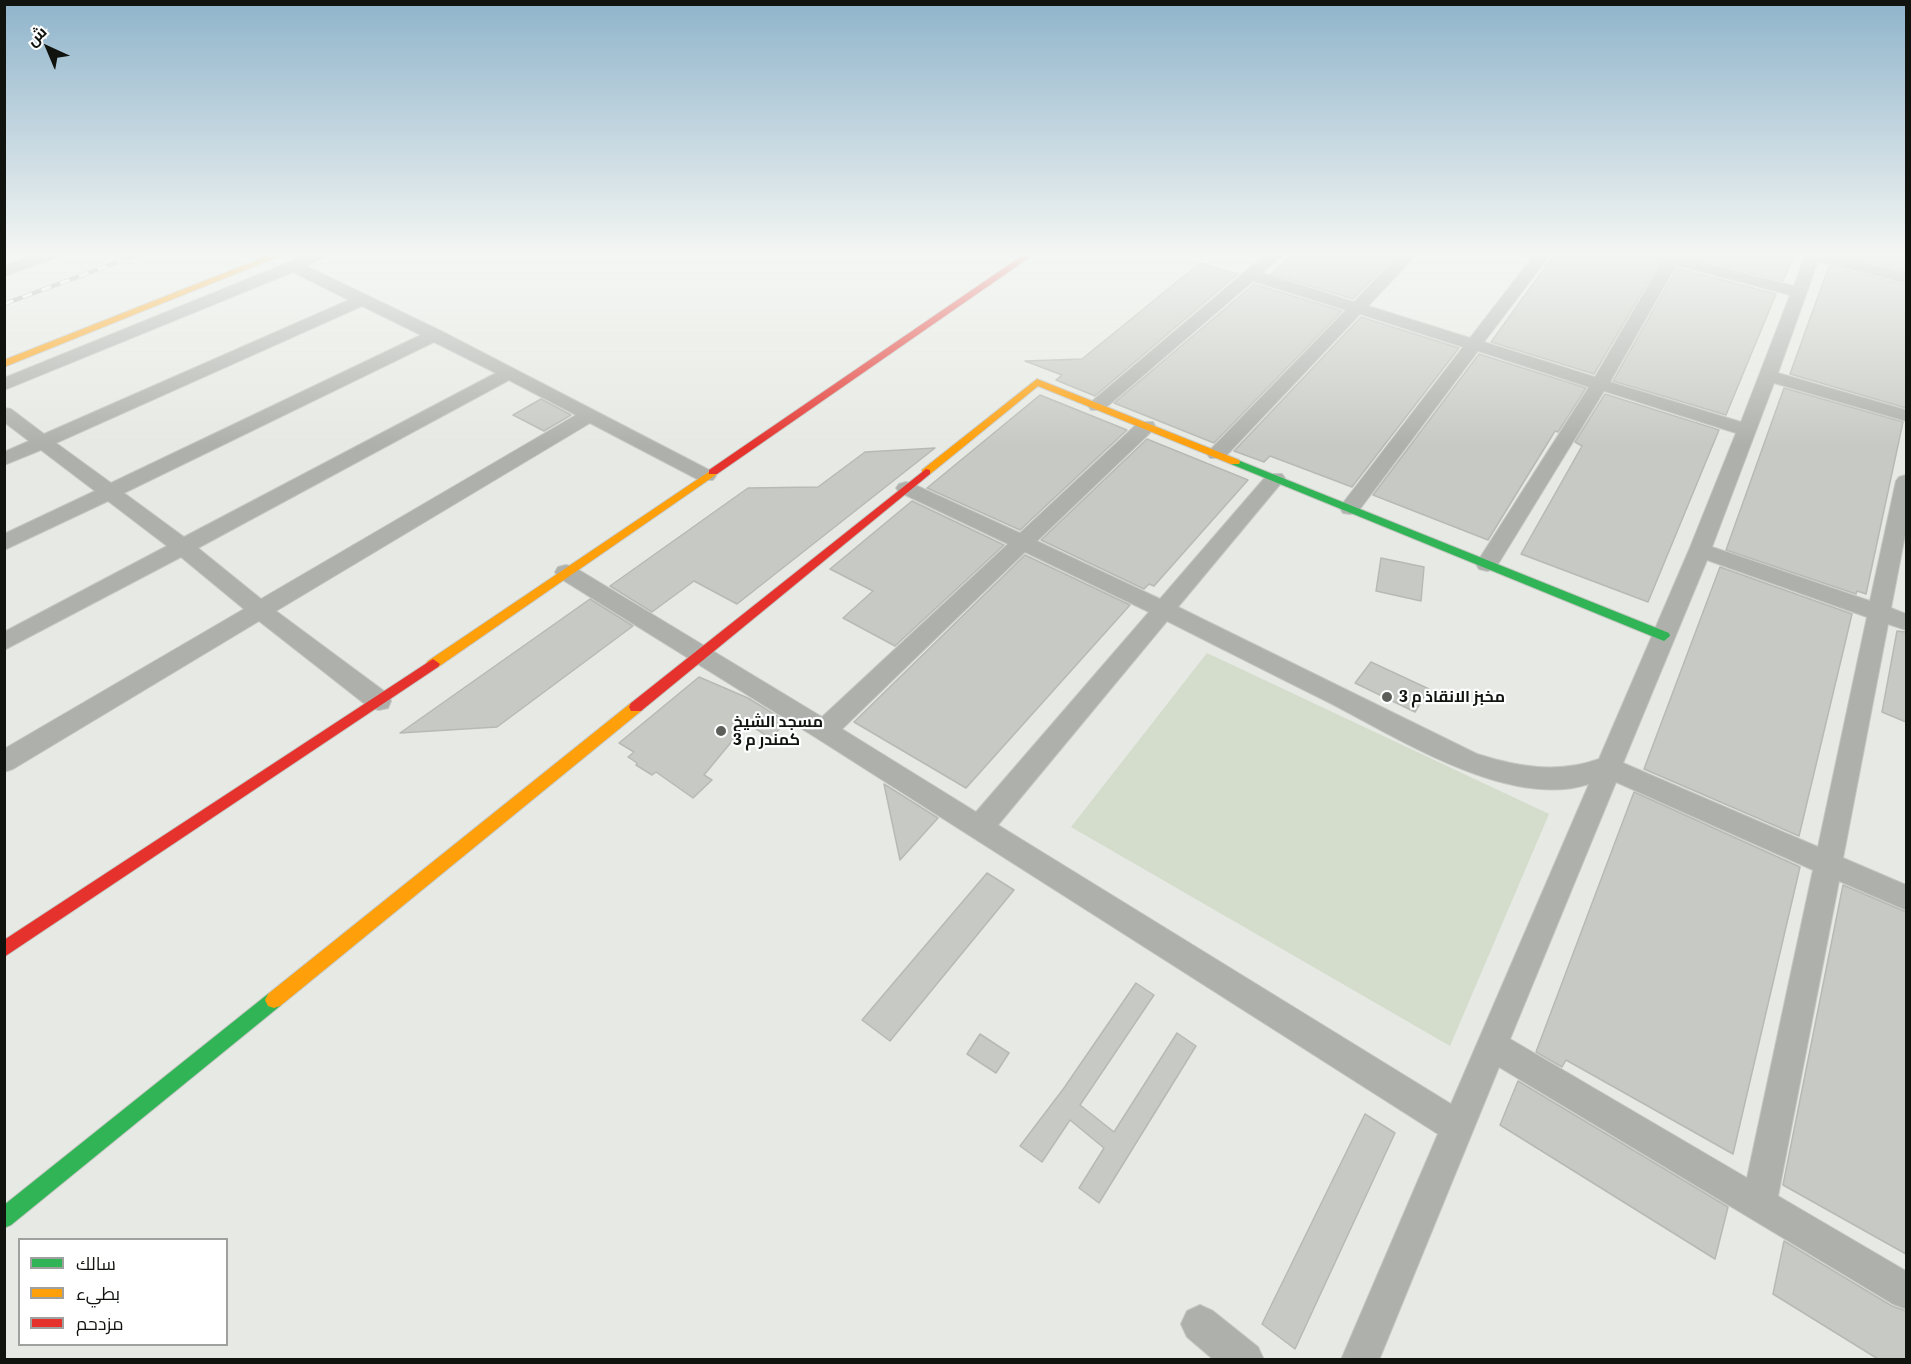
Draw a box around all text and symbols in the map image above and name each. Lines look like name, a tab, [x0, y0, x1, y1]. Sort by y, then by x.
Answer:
north arrow	[18, 18, 78, 78]
text: ش	[20, 19, 51, 51]
place label: مخبز الانقاذ م 3	[1399, 687, 1505, 707]
marker: مخبز الانقاذ م 3	[1380, 690, 1394, 704]
place label: مسجد الشيخ كمندر م 3	[733, 712, 823, 750]
marker: مسجد الشيخ كمندر م 3	[714, 724, 728, 738]
legend	[18, 1238, 228, 1346]
text: سالك	[76, 1249, 116, 1276]
text: بطيء	[76, 1279, 120, 1306]
text: مزدحم	[76, 1309, 124, 1336]

